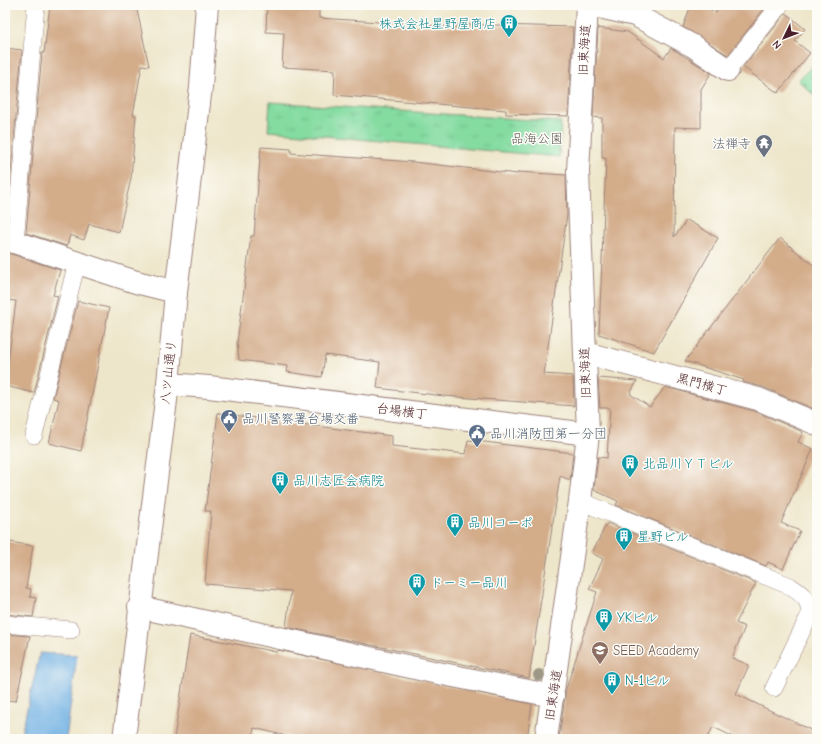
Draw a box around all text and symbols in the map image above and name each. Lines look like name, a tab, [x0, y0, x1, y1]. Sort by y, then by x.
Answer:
building icon: 株式会社星野屋商店	[499, 13, 519, 38]
place label: 株式会社星野屋商店	[379, 16, 496, 31]
north arrow	[764, 18, 804, 58]
street label: 旧東海道	[575, 24, 593, 76]
text: N	[770, 37, 784, 52]
park label: 品海公園	[511, 131, 563, 146]
temple icon: 法禅寺	[754, 133, 774, 158]
place label: 法禅寺	[712, 136, 751, 151]
street label: 八ツ山通り	[157, 339, 179, 405]
street label: 旧東海道	[577, 347, 593, 399]
street label: 黒門横丁	[675, 370, 729, 398]
street label: 台場横丁	[375, 400, 429, 422]
public building icon: 品川警察署台場交番	[219, 408, 239, 433]
place label: 品川警察署台場交番	[242, 411, 359, 426]
public building icon: 品川消防団第一分団	[467, 423, 487, 448]
place label: 品川消防団第一分団	[490, 426, 607, 441]
building icon: 北品川ＹＴビル	[620, 453, 640, 478]
place label: 北品川ＹＴビル	[643, 456, 734, 471]
building icon: 品川志匠会病院	[270, 470, 290, 495]
place label: 品川志匠会病院	[293, 473, 384, 488]
building icon: 品川コーポ	[445, 512, 465, 537]
place label: 品川コーポ	[468, 515, 533, 530]
building icon: 星野ビル	[614, 526, 634, 551]
place label: 星野ビル	[637, 529, 689, 544]
building icon: ドーミー品川	[407, 572, 427, 597]
place label: ドーミー品川	[430, 575, 508, 590]
building icon: YKビル	[594, 607, 614, 632]
place label: YKビル	[617, 610, 658, 625]
school or university icon: SEED Academy	[590, 640, 610, 665]
place label: SEED Academy	[613, 643, 699, 658]
street label: 旧東海道	[542, 668, 564, 722]
building icon: N-1ビル	[602, 670, 622, 695]
place label: N-1ビル	[625, 673, 670, 688]

